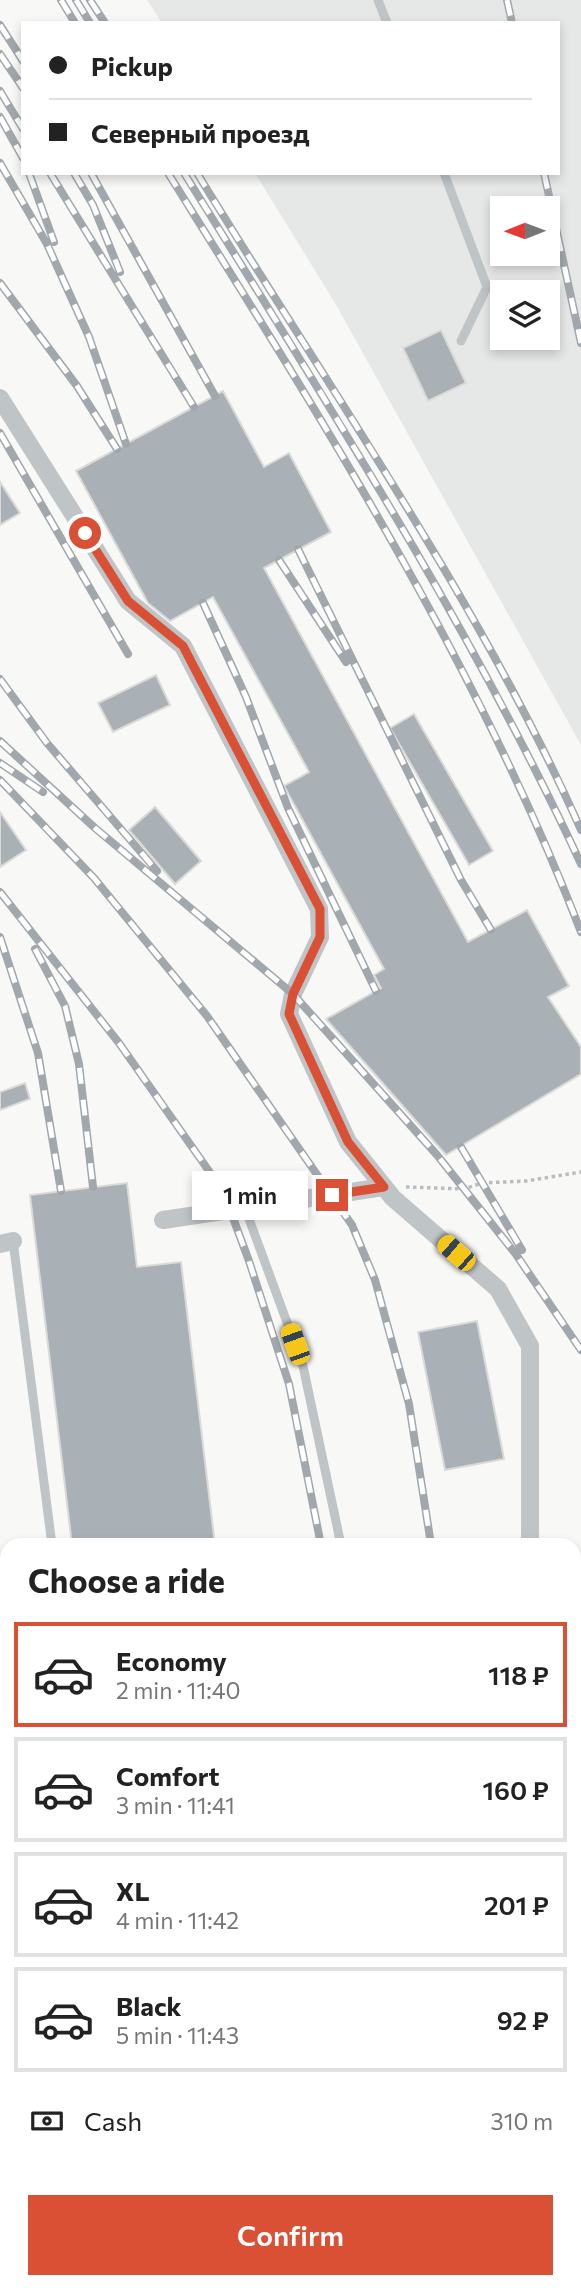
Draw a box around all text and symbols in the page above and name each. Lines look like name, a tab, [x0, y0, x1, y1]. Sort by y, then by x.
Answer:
text: Pickup	[91, 50, 173, 81]
text: Северный проезд	[91, 117, 310, 148]
north arrow	[490, 196, 560, 266]
map controls	[490, 196, 560, 350]
button: layers	[490, 280, 560, 350]
route start	[69, 517, 101, 549]
callout: 1 min	[192, 1170, 308, 1220]
route end	[316, 1179, 348, 1211]
text: 1 min	[223, 1181, 277, 1209]
car	[434, 1231, 479, 1275]
car	[278, 1321, 313, 1367]
text: Choose a ride	[28, 1560, 225, 1600]
icon: car	[32, 1643, 95, 1706]
text: Economy	[116, 1645, 227, 1676]
text: 118 ₽	[488, 1659, 549, 1690]
text: 2 min · 11:40	[116, 1676, 240, 1704]
icon: car	[32, 1758, 95, 1821]
text: Comfort	[116, 1760, 219, 1791]
text: 160 ₽	[482, 1774, 549, 1805]
text: 3 min · 11:41	[116, 1791, 235, 1819]
icon: car	[32, 1873, 95, 1936]
text: XL	[116, 1875, 150, 1906]
text: 201 ₽	[484, 1889, 549, 1920]
text: 4 min · 11:42	[116, 1906, 239, 1934]
icon: car	[32, 1988, 95, 2051]
text: Black	[116, 1990, 182, 2021]
text: 92 ₽	[497, 2004, 549, 2035]
text: 5 min · 11:43	[116, 2021, 239, 2049]
icon: cash	[28, 2102, 66, 2140]
text: Cash	[84, 2105, 142, 2136]
text: 310 m	[491, 2107, 553, 2135]
button: Confirm	[28, 2195, 553, 2275]

